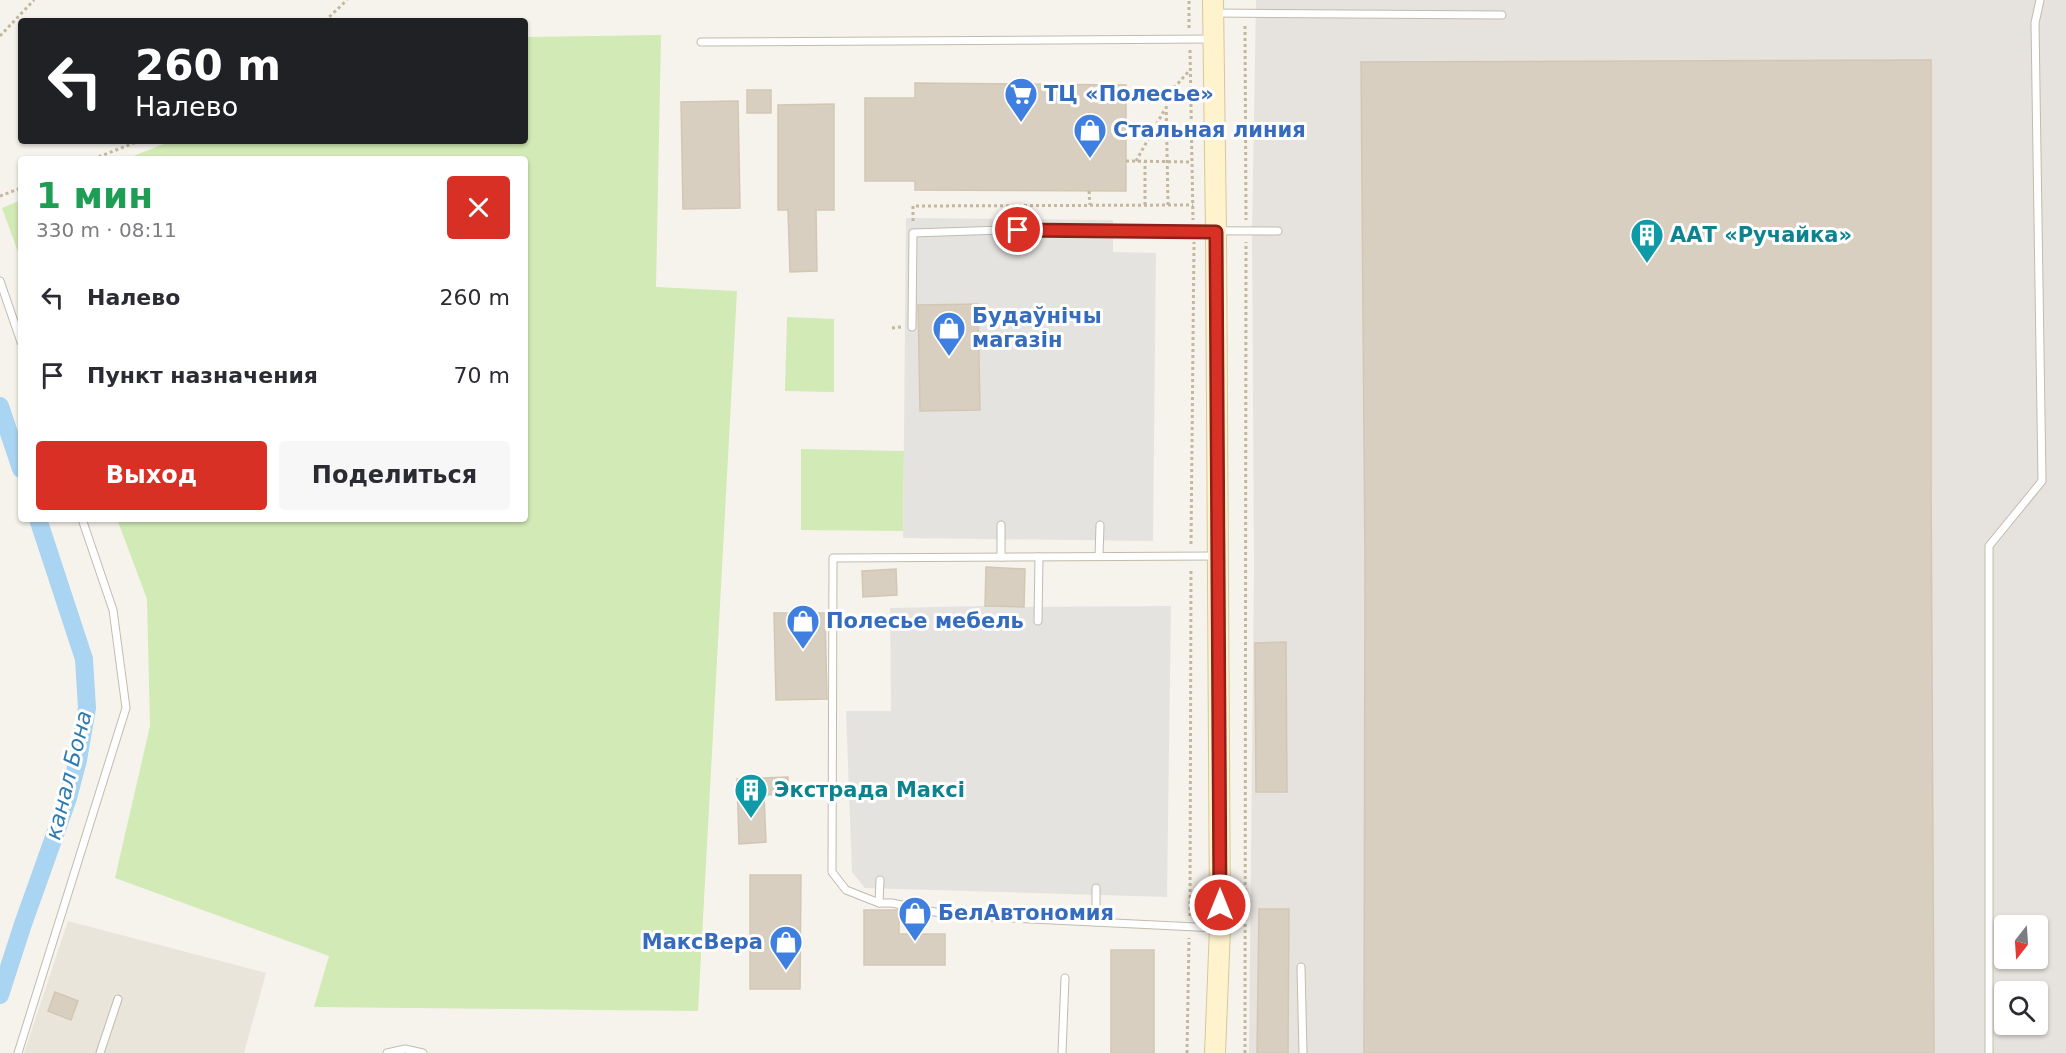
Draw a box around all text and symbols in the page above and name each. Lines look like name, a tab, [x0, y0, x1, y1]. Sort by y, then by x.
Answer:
text: 260 m	[135, 41, 281, 90]
icon: left	[36, 42, 114, 120]
supermarket icon: ТЦ «Полесье»	[1003, 76, 1039, 123]
place label: ТЦ «Полесье»	[1044, 82, 1214, 106]
text: Налево	[135, 91, 238, 122]
shop icon: Стальная линия	[1072, 112, 1108, 159]
place label: Стальная линия	[1113, 118, 1306, 142]
text: 1 мин	[36, 175, 153, 216]
button: close	[447, 176, 510, 239]
pin	[992, 204, 1043, 255]
icon: arrive	[1001, 213, 1034, 246]
building icon: ААТ «Ручайка»	[1629, 217, 1665, 264]
text: 330 m · 08:11	[36, 218, 177, 242]
place label: ААТ «Ручайка»	[1670, 223, 1852, 247]
icon: left	[36, 281, 69, 314]
text: Налево	[87, 285, 180, 310]
text: 260 m	[440, 285, 510, 310]
place label: Будаўнічы магазін	[972, 304, 1102, 352]
shop icon: Будаўнічы магазін	[931, 310, 967, 357]
icon: arrive	[36, 359, 69, 392]
text: Пункт назначения	[87, 363, 318, 388]
text: 70 m	[454, 363, 510, 388]
button: Выход	[36, 441, 267, 510]
button: Поделиться	[279, 441, 510, 510]
shop icon: Полесье мебель	[785, 603, 821, 650]
place label: Полесье мебель	[826, 609, 1024, 633]
water label: канал Бона	[40, 708, 97, 842]
building icon: Экстрада Максі	[733, 772, 769, 819]
place label: Экстрада Максі	[774, 778, 965, 802]
position arrow	[1188, 873, 1252, 937]
shop icon: БелАвтономия	[897, 895, 933, 942]
place label: БелАвтономия	[938, 901, 1114, 925]
north arrow	[1994, 915, 2048, 969]
map controls	[1994, 915, 2048, 1035]
shop icon: МаксBepa	[768, 924, 804, 971]
place label: МаксBepa	[642, 930, 763, 954]
button: search	[1994, 981, 2048, 1035]

